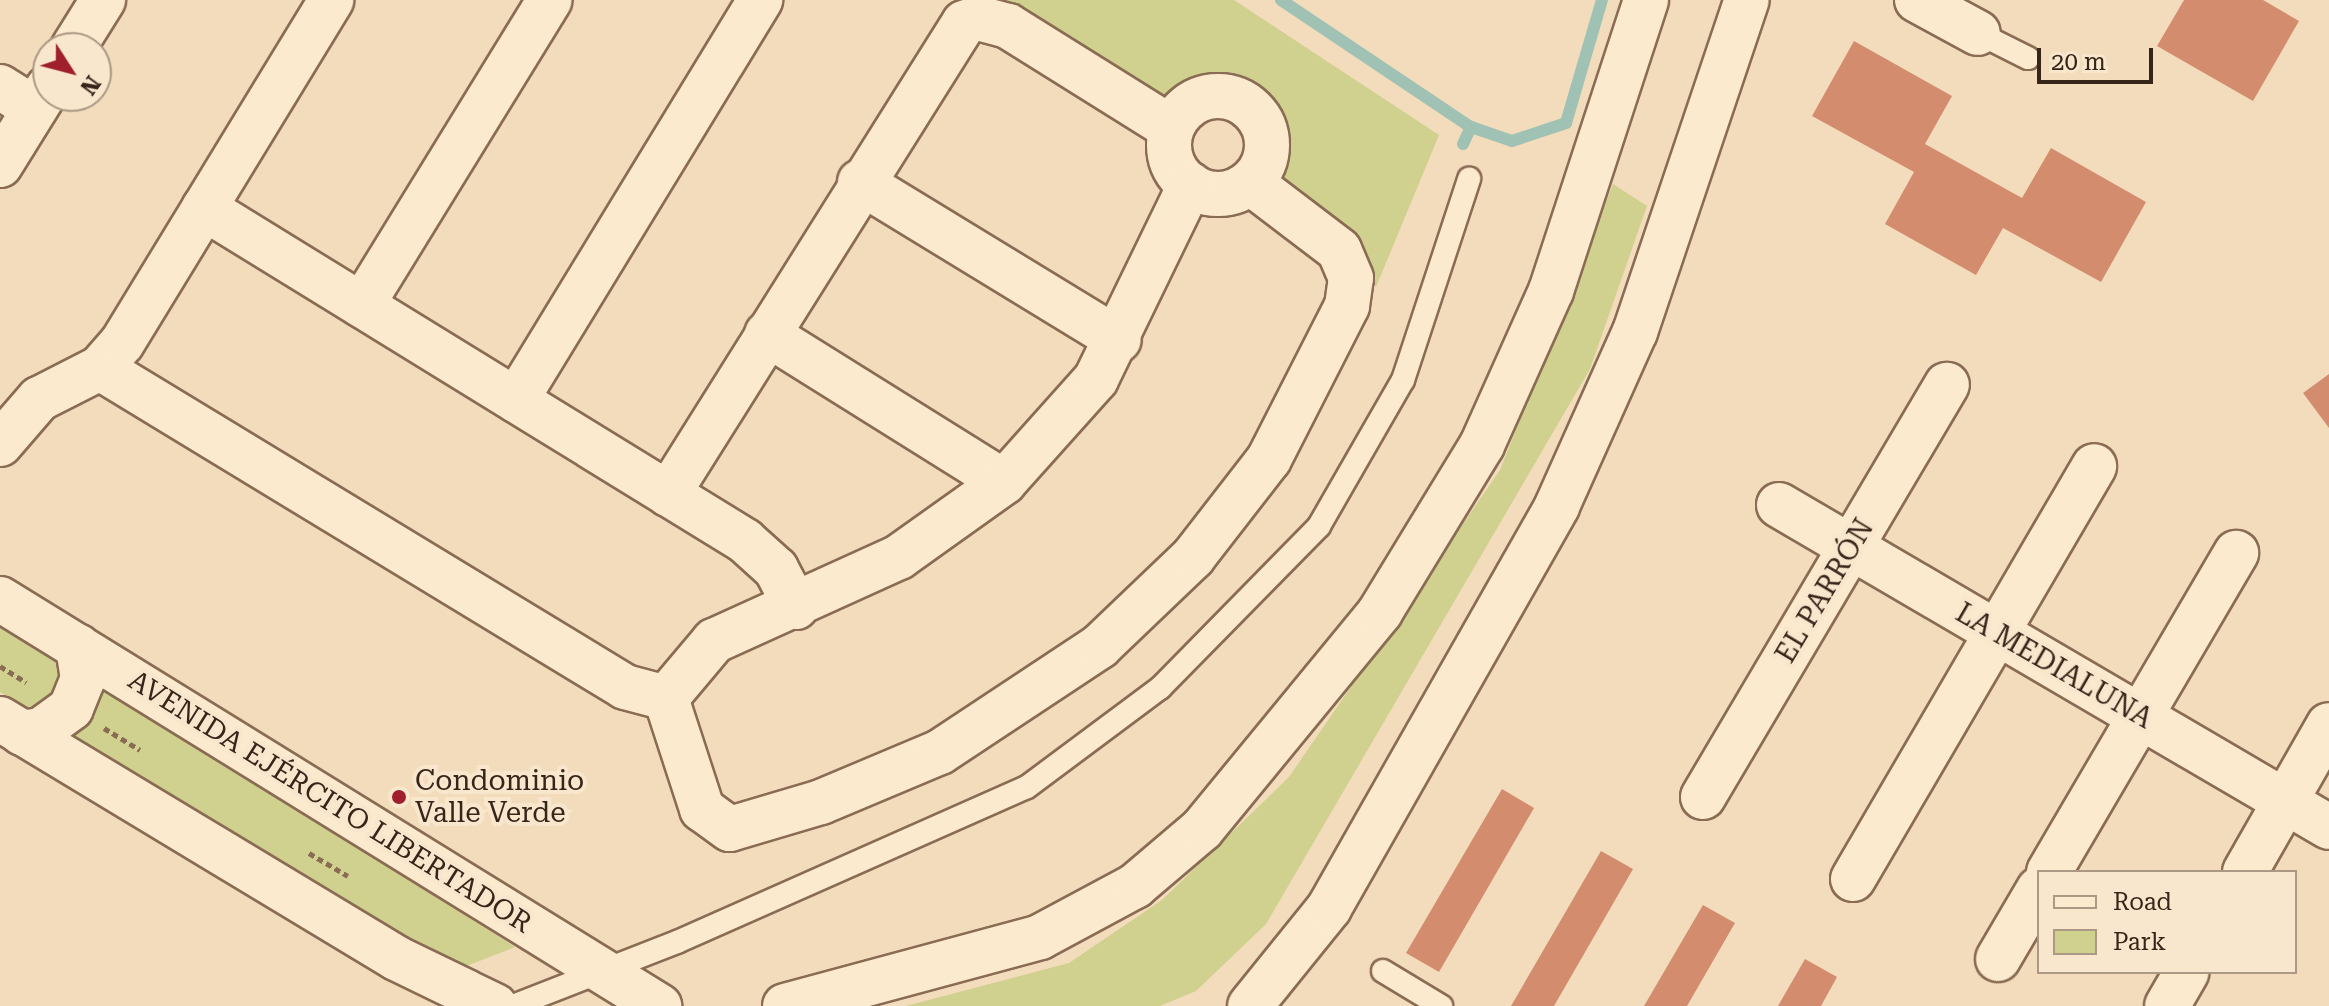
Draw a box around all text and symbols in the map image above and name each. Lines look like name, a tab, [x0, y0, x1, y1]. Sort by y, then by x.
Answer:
north arrow	[32, 32, 112, 112]
scale bar	[2041, 32, 2157, 82]
text: 20 m	[2051, 48, 2106, 76]
text: N	[75, 71, 105, 99]
street label: EL PARRÓN	[1769, 513, 1881, 669]
street label: LA MEDIALUNA	[1950, 596, 2158, 736]
street label: AVENIDA EJÉRCITO LIBERTADOR	[122, 663, 538, 941]
place label: Condominio Valle Verde	[415, 764, 584, 830]
marker: Condominio Valle Verde	[390, 788, 408, 806]
legend	[2037, 870, 2297, 974]
text: Road	[2113, 888, 2172, 916]
text: Park	[2113, 928, 2166, 956]

